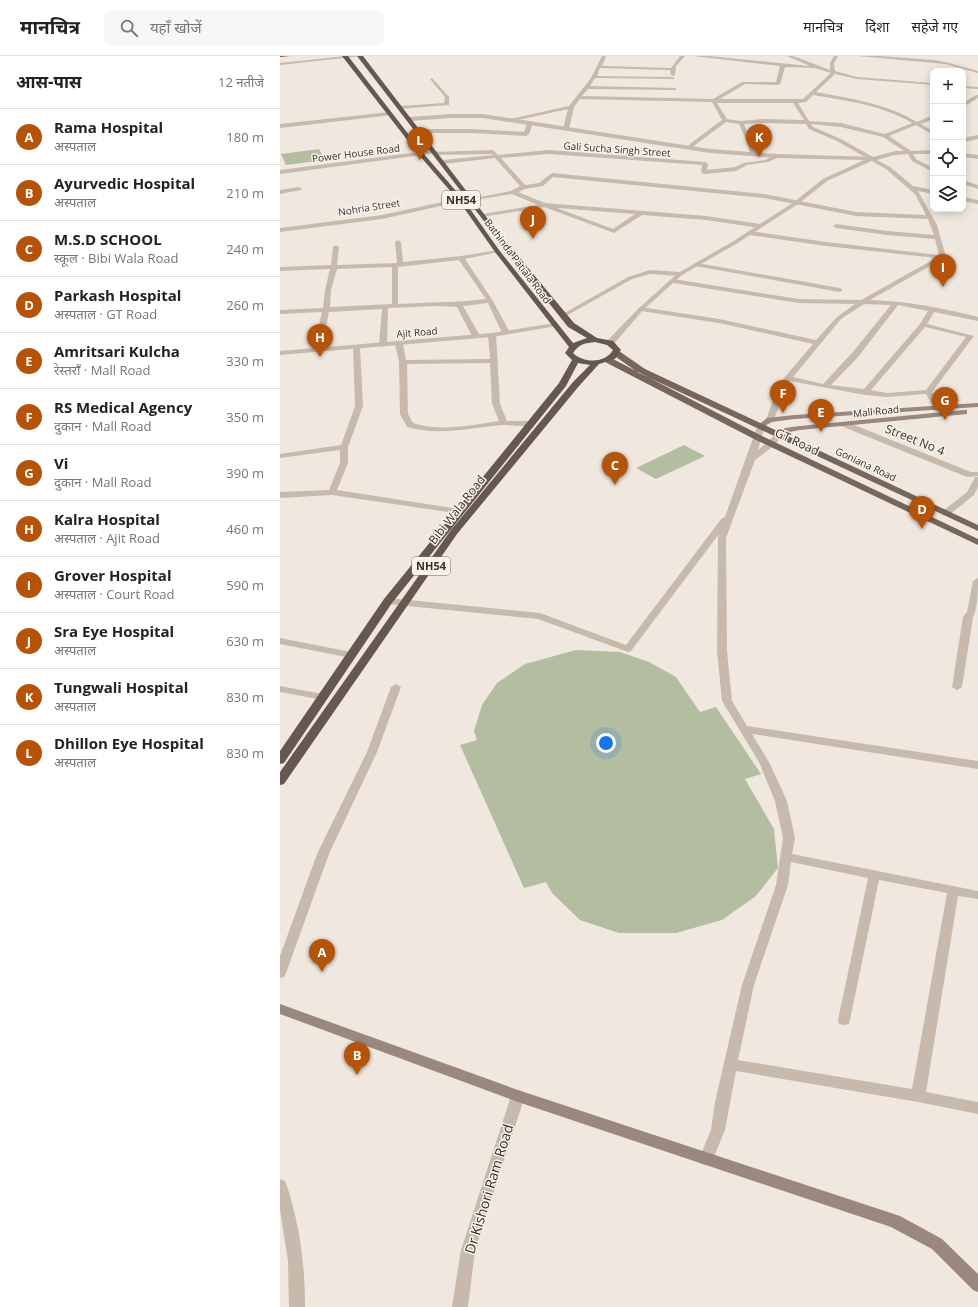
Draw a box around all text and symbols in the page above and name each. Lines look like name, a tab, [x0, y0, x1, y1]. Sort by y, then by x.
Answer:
search box	[104, 10, 384, 46]
text: मानचित्र	[20, 14, 80, 40]
icon: search	[118, 17, 140, 39]
text: यहाँ खोजें	[150, 17, 202, 37]
text: मानचित्र	[803, 17, 843, 36]
text: दिशा	[865, 17, 889, 36]
text: सहेजे गए	[911, 17, 958, 36]
map controls	[930, 68, 966, 212]
button: +	[930, 68, 966, 104]
text: आस-पास	[16, 70, 82, 93]
text: 12 नतीजे	[218, 73, 264, 91]
button: −	[930, 104, 966, 140]
text: Rama Hospital	[54, 117, 163, 137]
pin: K	[746, 124, 772, 157]
pin: L	[407, 127, 433, 160]
text: A	[25, 128, 33, 146]
text: 180 m	[226, 128, 264, 146]
text: अस्पताल	[54, 137, 96, 155]
street label: Gali Sucha Singh Street	[563, 138, 671, 160]
button: locate	[930, 140, 966, 176]
street label: Power House Road	[311, 141, 401, 165]
text: Ayurvedic Hospital	[54, 173, 195, 193]
button: layers	[930, 176, 966, 212]
text: B	[25, 184, 33, 202]
text: 210 m	[226, 184, 264, 202]
road number: NH54	[442, 191, 480, 209]
text: अस्पताल	[54, 193, 96, 211]
street label: Nohria Street	[337, 195, 401, 219]
pin: J	[520, 206, 546, 239]
street label: Bathinda Patiala Road	[482, 216, 554, 306]
text: M.S.D SCHOOL	[54, 229, 162, 249]
text: C	[25, 240, 33, 258]
text: 240 m	[226, 240, 264, 258]
text: स्कूल · Bibi Wala Road	[54, 249, 178, 267]
pin: I	[930, 254, 956, 287]
text: Parkash Hospital	[54, 285, 181, 305]
text: D	[24, 296, 34, 314]
text: 260 m	[226, 296, 264, 314]
text: अस्पताल · GT Road	[54, 305, 157, 323]
street label: Ajit Road	[396, 323, 438, 341]
pin: H	[307, 324, 333, 357]
text: Amritsari Kulcha	[54, 341, 180, 361]
text: E	[25, 352, 33, 370]
text: 330 m	[226, 352, 264, 370]
text: रेस्तराँ · Mall Road	[54, 361, 151, 379]
pin: F	[770, 380, 796, 413]
pin: G	[932, 387, 958, 420]
text: RS Medical Agency	[54, 397, 192, 417]
pin: E	[808, 399, 834, 432]
street label: Mall Road	[852, 402, 900, 420]
text: F	[25, 408, 33, 426]
text: 350 m	[226, 408, 264, 426]
text: दुकान · Mall Road	[54, 417, 152, 435]
street label: Street No 4	[883, 420, 948, 459]
street label: GT Road	[772, 424, 822, 459]
street label: Goniana Road	[833, 444, 899, 484]
pin: C	[602, 452, 628, 485]
text: Vi	[54, 453, 68, 473]
text: G	[24, 464, 34, 482]
text: 390 m	[226, 464, 264, 482]
street label: Bibi Wala Road	[424, 472, 489, 548]
text: दुकान · Mall Road	[54, 473, 152, 491]
pin: D	[909, 496, 935, 529]
text: Kalra Hospital	[54, 509, 160, 529]
text: H	[24, 520, 34, 538]
text: 460 m	[226, 520, 264, 538]
text: अस्पताल · Ajit Road	[54, 529, 160, 547]
road number: NH54	[412, 557, 450, 575]
text: Grover Hospital	[54, 565, 172, 585]
text: I	[27, 576, 31, 594]
text: 590 m	[226, 576, 264, 594]
text: अस्पताल · Court Road	[54, 585, 174, 603]
text: Sra Eye Hospital	[54, 621, 174, 641]
text: J	[27, 632, 31, 650]
text: 630 m	[226, 632, 264, 650]
text: अस्पताल	[54, 641, 96, 659]
text: Tungwali Hospital	[54, 677, 188, 697]
text: K	[25, 688, 33, 706]
text: 830 m	[226, 688, 264, 706]
text: अस्पताल	[54, 697, 96, 715]
text: Dhillon Eye Hospital	[54, 733, 204, 753]
your location	[596, 733, 616, 753]
text: L	[25, 744, 33, 762]
text: 830 m	[226, 744, 264, 762]
text: अस्पताल	[54, 753, 96, 771]
pin: A	[309, 939, 335, 972]
pin: B	[344, 1042, 370, 1075]
street label: Dr Kishori Ram Road	[460, 1122, 517, 1256]

